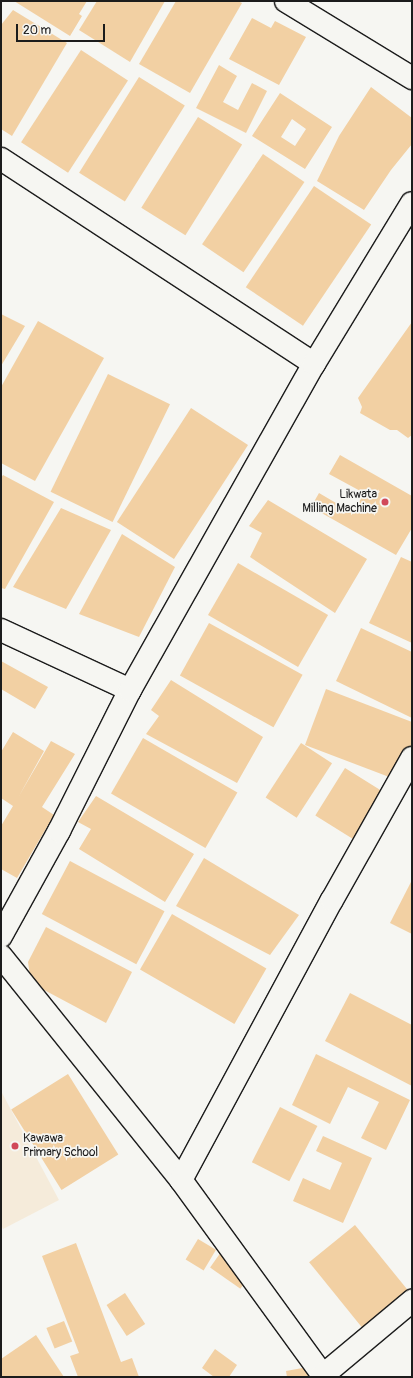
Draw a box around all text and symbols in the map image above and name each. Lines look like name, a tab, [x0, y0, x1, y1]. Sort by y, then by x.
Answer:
scale bar	[18, 16, 107, 42]
text: 20 m	[23, 23, 51, 38]
place label: Likwata Milling Machine	[302, 488, 377, 516]
marker: Likwata Milling Machine	[380, 497, 390, 507]
place label: Kawawa Primary School	[23, 1132, 98, 1160]
marker: Kawawa Primary School	[10, 1141, 20, 1151]

